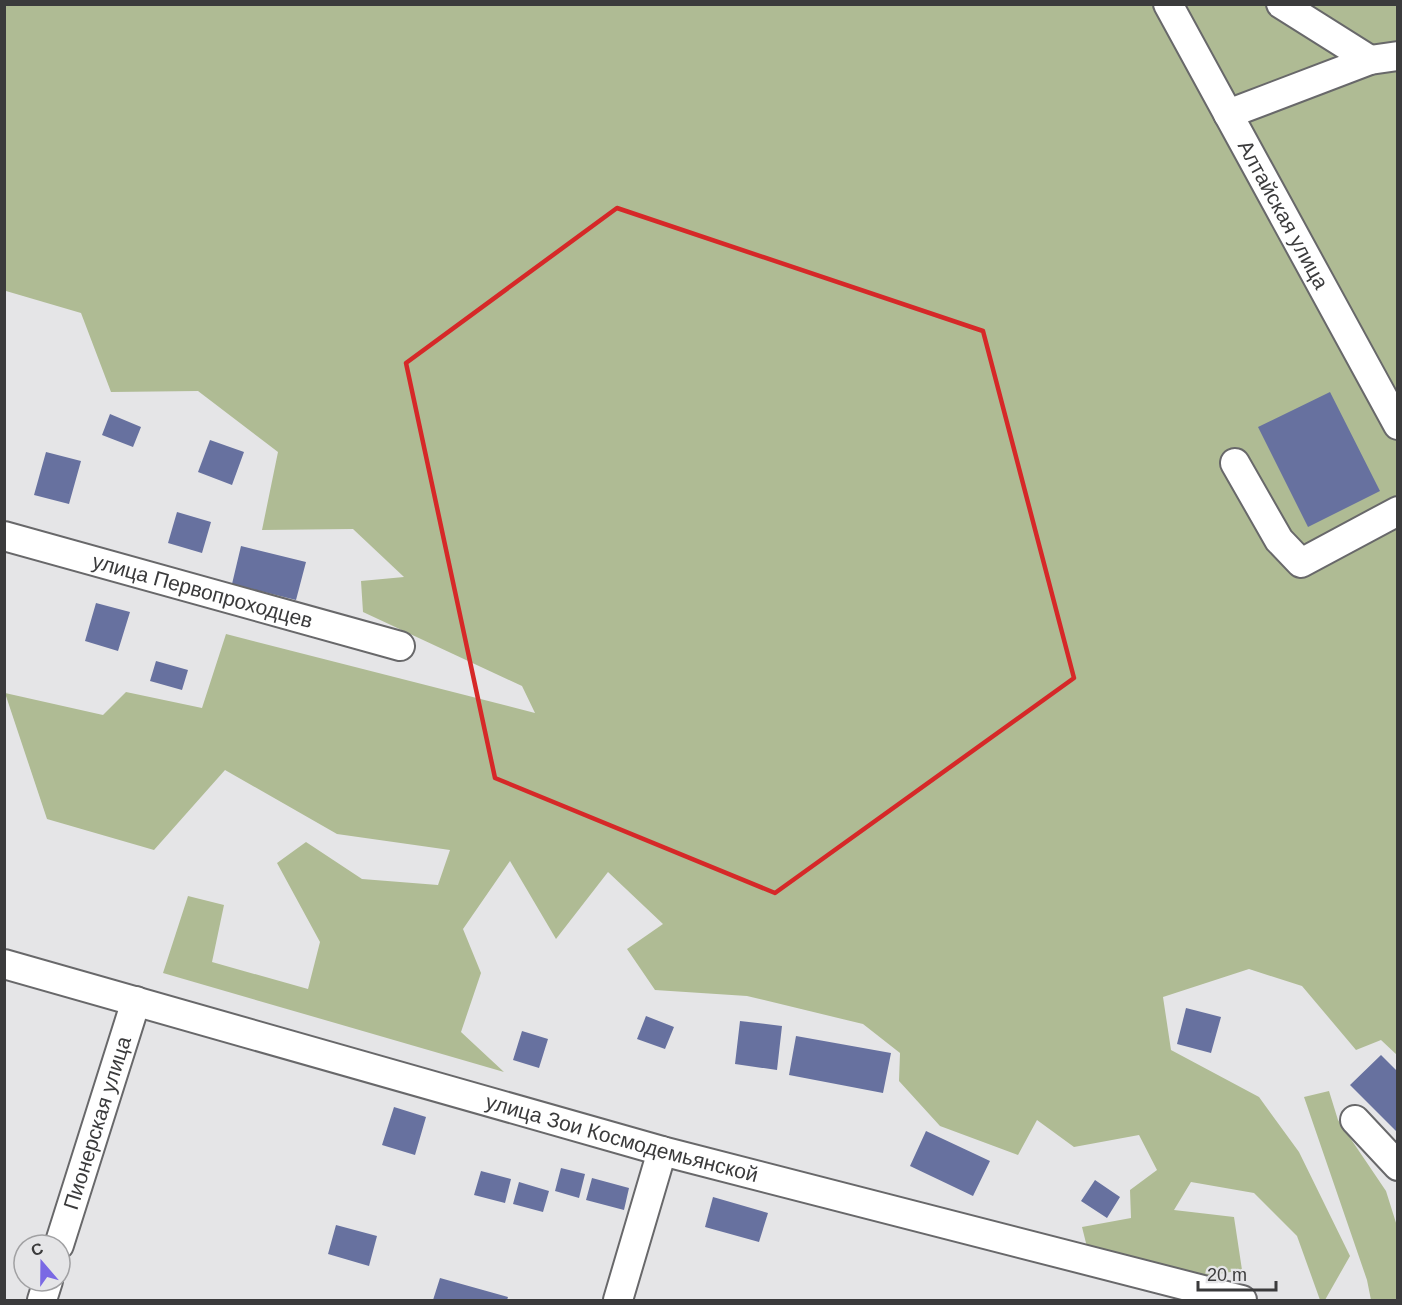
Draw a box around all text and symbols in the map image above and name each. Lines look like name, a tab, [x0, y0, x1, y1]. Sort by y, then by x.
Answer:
street label: Алтайская улица	[1234, 136, 1334, 293]
street label: улица Первопроходцев	[90, 549, 315, 632]
street label: Пионерская улица	[59, 1033, 135, 1212]
street label: улица Зои Космодемьянской	[483, 1090, 760, 1186]
north arrow	[12, 1233, 72, 1293]
text: С	[29, 1239, 46, 1259]
scale bar	[1198, 1254, 1276, 1292]
text: 20 m	[1207, 1265, 1247, 1285]

